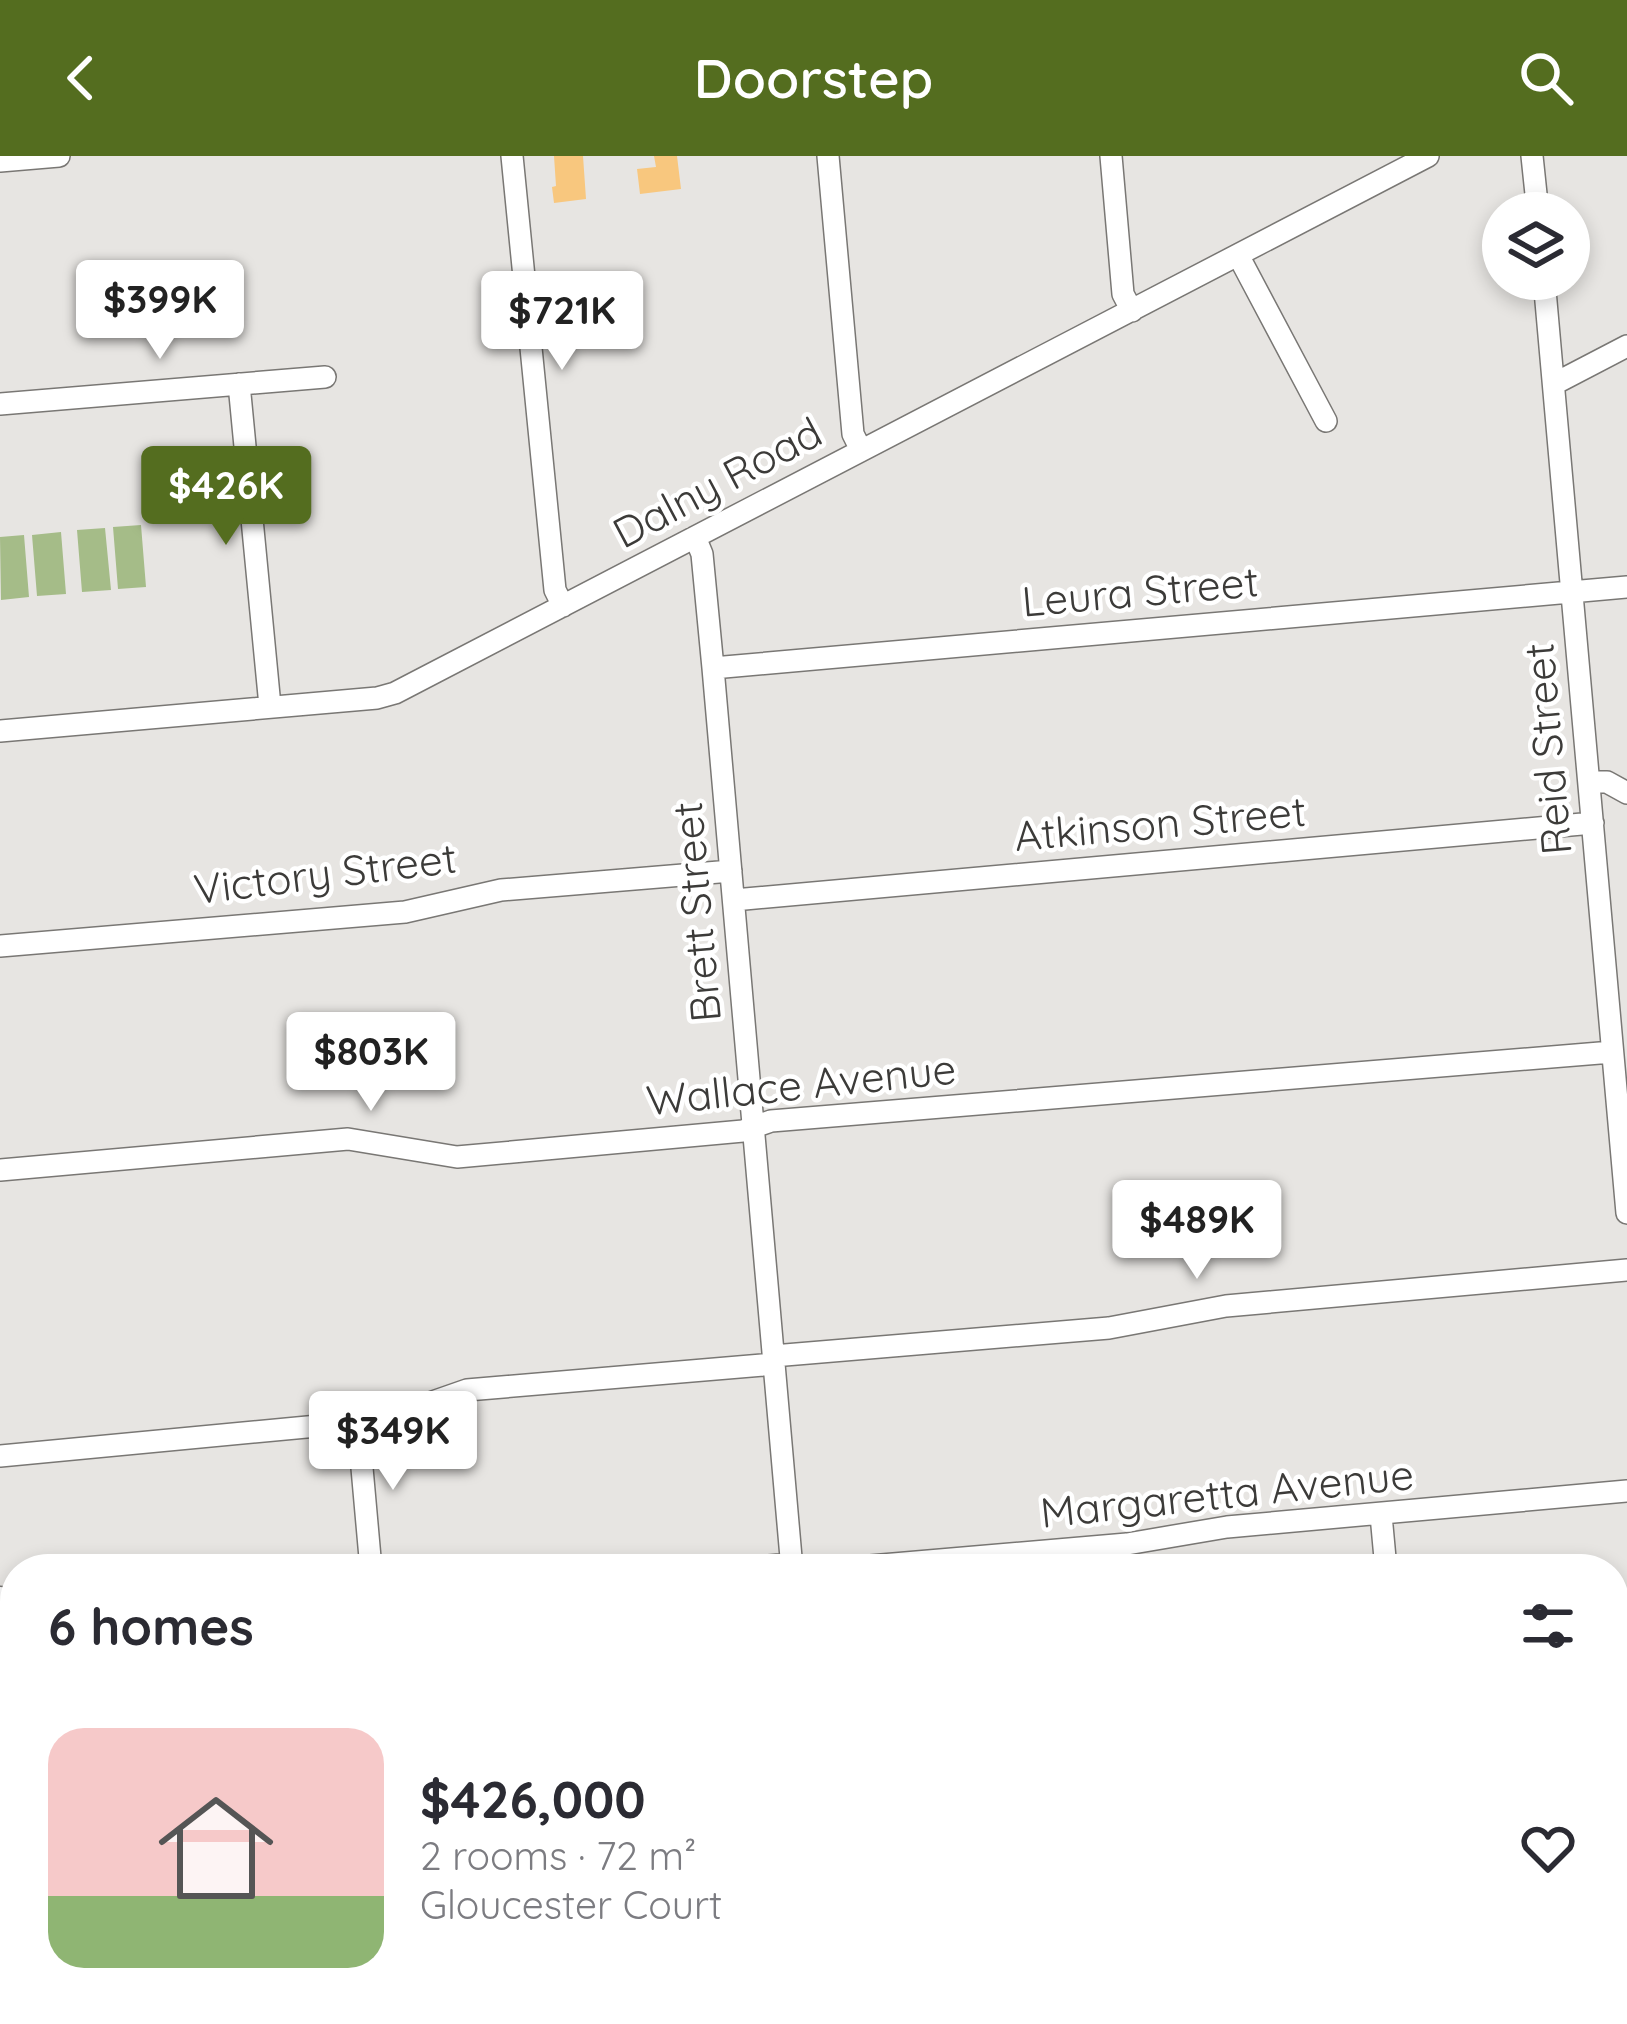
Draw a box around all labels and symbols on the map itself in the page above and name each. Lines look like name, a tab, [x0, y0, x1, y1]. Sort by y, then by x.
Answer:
pin: $399K	[76, 260, 244, 362]
pin: $721K	[478, 271, 646, 373]
street label: Dalny Road	[604, 405, 830, 559]
pin: $426K	[142, 446, 310, 548]
street label: Leura Street	[1019, 554, 1261, 628]
street label: Reid Street	[1511, 641, 1583, 857]
street label: Atkinson Street	[1012, 784, 1308, 862]
street label: Brett Street	[660, 800, 732, 1024]
street label: Victory Street	[191, 831, 459, 915]
pin: $803K	[287, 1012, 455, 1114]
street label: Wallace Avenue	[644, 1041, 958, 1127]
pin: $489K	[1113, 1180, 1281, 1282]
pin: $349K	[309, 1391, 477, 1493]
street label: Margaretta Avenue	[1038, 1447, 1416, 1539]

